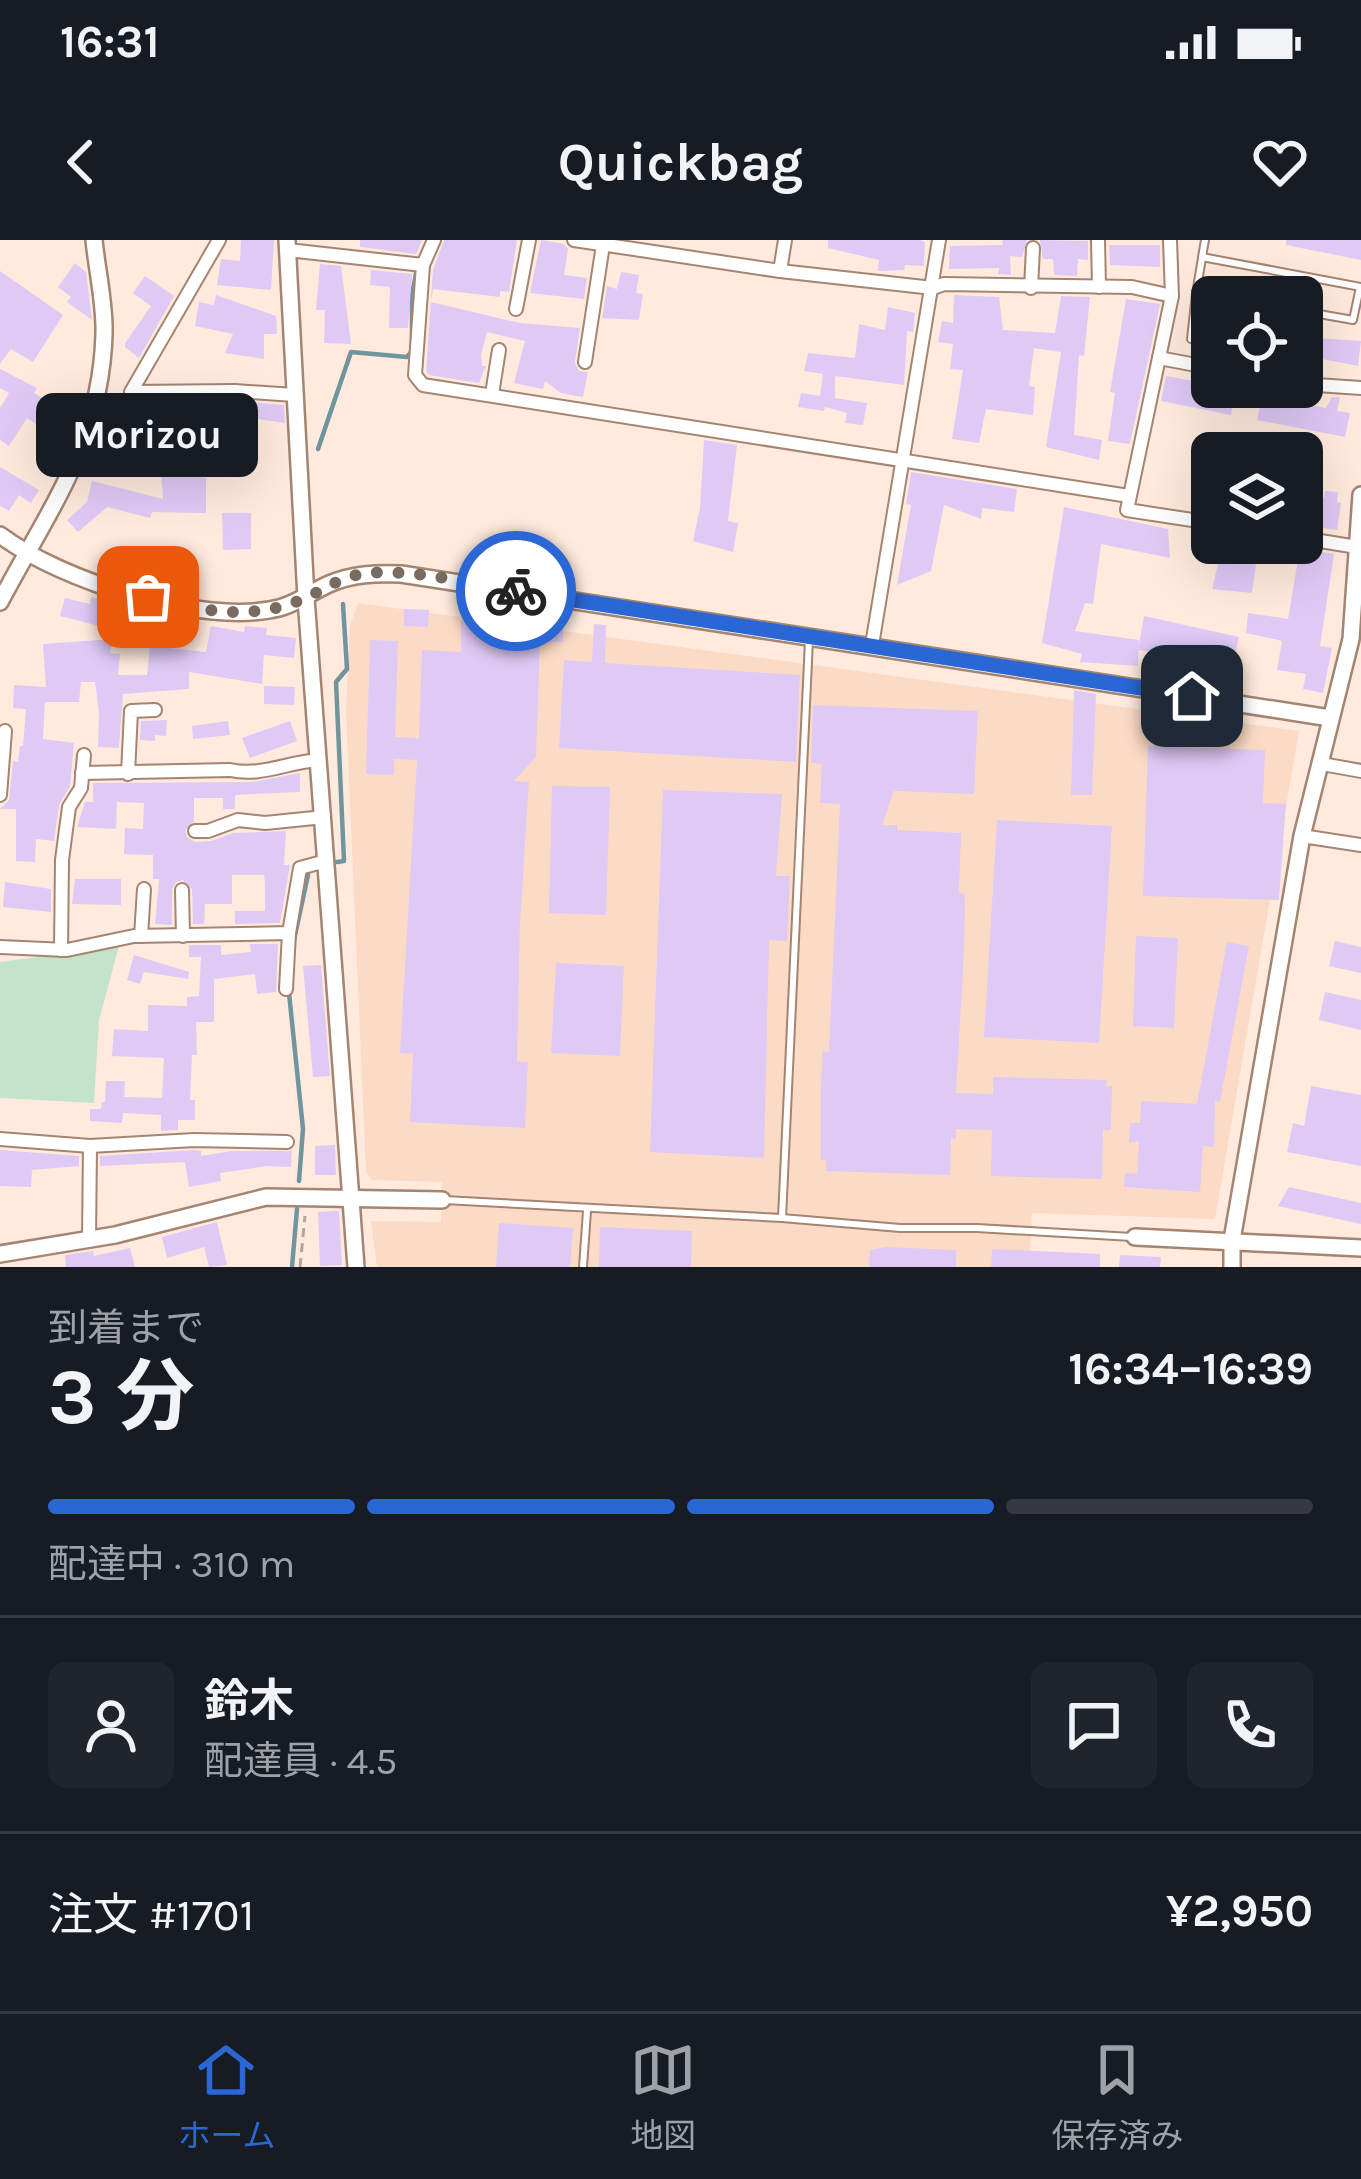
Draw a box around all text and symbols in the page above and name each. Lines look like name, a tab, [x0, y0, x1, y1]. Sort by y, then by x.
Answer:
text: 16:31	[60, 16, 160, 68]
icon: back	[48, 129, 114, 195]
icon: heart	[1247, 129, 1313, 195]
text: Quickbag	[558, 130, 803, 194]
map controls	[1191, 276, 1323, 564]
button: locate	[1191, 276, 1323, 408]
callout: Morizou	[37, 393, 259, 477]
text: Morizou	[72, 412, 222, 458]
button: layers	[1191, 432, 1323, 564]
courier	[456, 531, 576, 651]
pin	[97, 546, 199, 648]
icon: bike	[483, 558, 549, 624]
icon: bag	[115, 564, 181, 630]
pin	[1141, 645, 1243, 747]
icon: home	[1159, 663, 1225, 729]
text: 到着まで	[48, 1305, 204, 1351]
text: 16:34–16:39	[1068, 1343, 1313, 1395]
text: 3 分	[48, 1351, 194, 1443]
text: 配達中 · 310 m	[48, 1541, 295, 1587]
button: person	[48, 1662, 174, 1788]
button: chat	[1031, 1662, 1157, 1788]
button: phone	[1187, 1662, 1313, 1788]
text: 鈴木	[204, 1675, 294, 1727]
text: 配達員 · 4.5	[204, 1738, 397, 1784]
text: ¥2,950	[1166, 1885, 1313, 1937]
text: 注文 #1701	[48, 1889, 254, 1941]
tab: ホーム	[177, 2037, 276, 2157]
tab: 地図	[630, 2037, 696, 2157]
tab: 保存済み	[1051, 2037, 1183, 2157]

